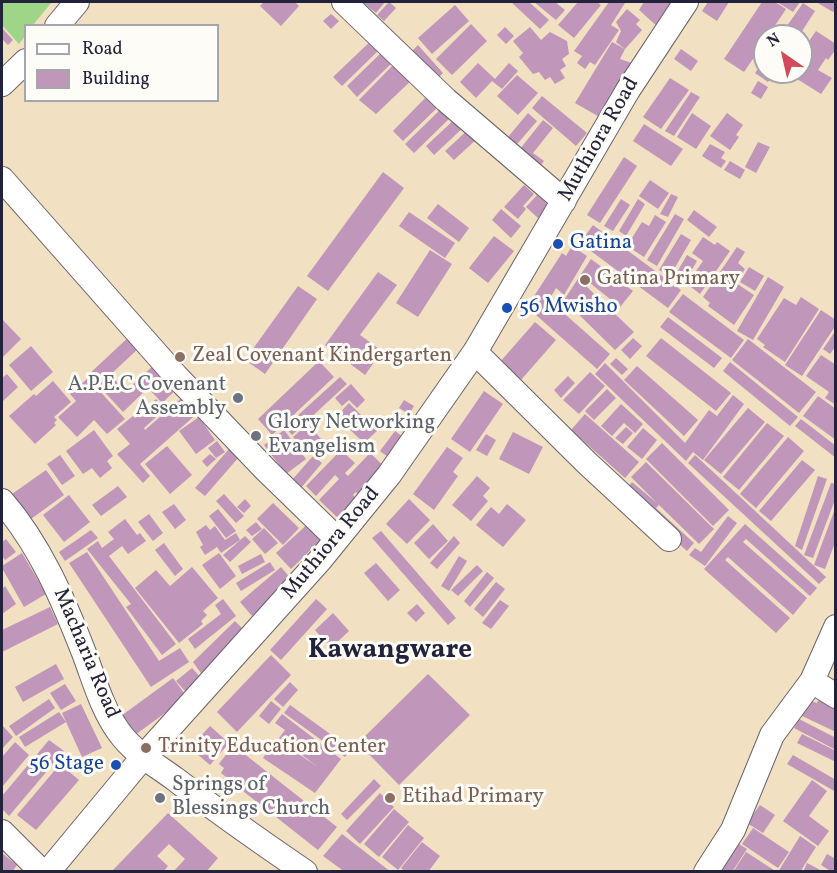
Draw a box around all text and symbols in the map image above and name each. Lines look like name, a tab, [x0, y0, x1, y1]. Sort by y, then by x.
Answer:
legend	[24, 24, 219, 102]
north arrow	[753, 24, 813, 84]
text: N	[763, 28, 785, 53]
text: Road	[82, 37, 123, 62]
text: Building	[82, 67, 150, 92]
street label: Muthiora Road	[554, 73, 646, 207]
place label: Gatina	[570, 231, 632, 257]
marker: Gatina	[551, 237, 565, 251]
place label: Gatina Primary	[597, 267, 740, 293]
marker: Gatina Primary	[578, 273, 592, 287]
place label: 56 Mwisho	[519, 295, 618, 321]
marker: 56 Mwisho	[500, 301, 514, 315]
place label: Zeal Covenant Kindergarten	[192, 344, 452, 370]
marker: Zeal Covenant Kindergarten	[173, 350, 187, 364]
place label: A.P.E.C Covenant Assembly	[68, 373, 226, 423]
marker: A.P.E.C Covenant Assembly	[231, 391, 245, 405]
place label: Glory Networking Evangelism	[268, 411, 435, 461]
marker: Glory Networking Evangelism	[249, 429, 263, 443]
street label: Muthiora Road	[278, 483, 386, 605]
street label: Macharia Road	[46, 585, 124, 723]
district label: Kawangware	[308, 636, 472, 668]
place label: Trinity Education Center	[158, 735, 386, 761]
marker: Trinity Education Center	[139, 741, 153, 755]
place label: 56 Stage	[29, 752, 104, 778]
marker: 56 Stage	[109, 758, 123, 772]
place label: Springs of Blessings Church	[172, 773, 330, 823]
place label: Etihad Primary	[402, 785, 544, 811]
marker: Springs of Blessings Church	[153, 791, 167, 805]
marker: Etihad Primary	[383, 791, 397, 805]

